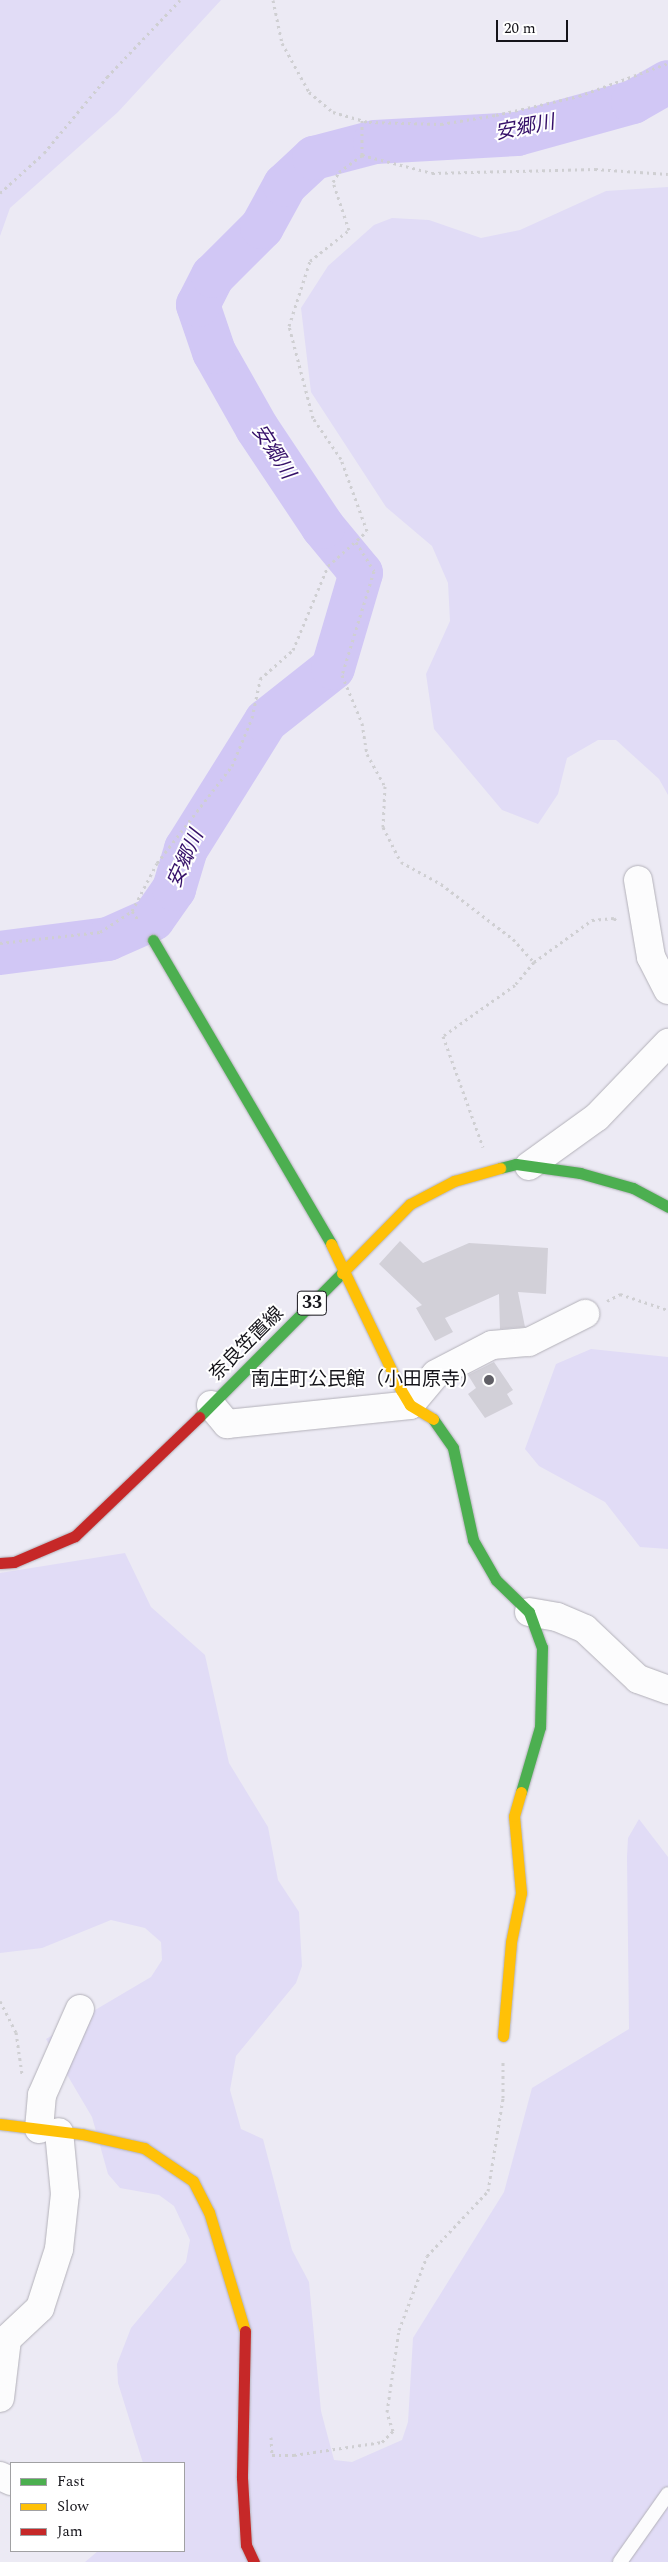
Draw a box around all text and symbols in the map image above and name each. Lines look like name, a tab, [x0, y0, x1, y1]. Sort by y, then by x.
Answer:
scale bar	[498, 10, 570, 42]
text: 20 m	[504, 17, 536, 40]
water label: 安郷川	[493, 110, 557, 146]
water label: 安郷川	[247, 420, 299, 484]
water label: 安郷川	[163, 827, 209, 891]
road number: 33	[296, 1288, 328, 1319]
street label: 奈良笠置線	[205, 1302, 289, 1386]
place label: 南庄町公民館（小田原寺）	[251, 1369, 479, 1391]
marker: 南庄町公民館（小田原寺）	[483, 1374, 495, 1386]
legend	[10, 2462, 185, 2552]
text: Fast	[57, 2470, 85, 2493]
text: Slow	[57, 2495, 89, 2518]
text: Jam	[57, 2520, 83, 2543]

